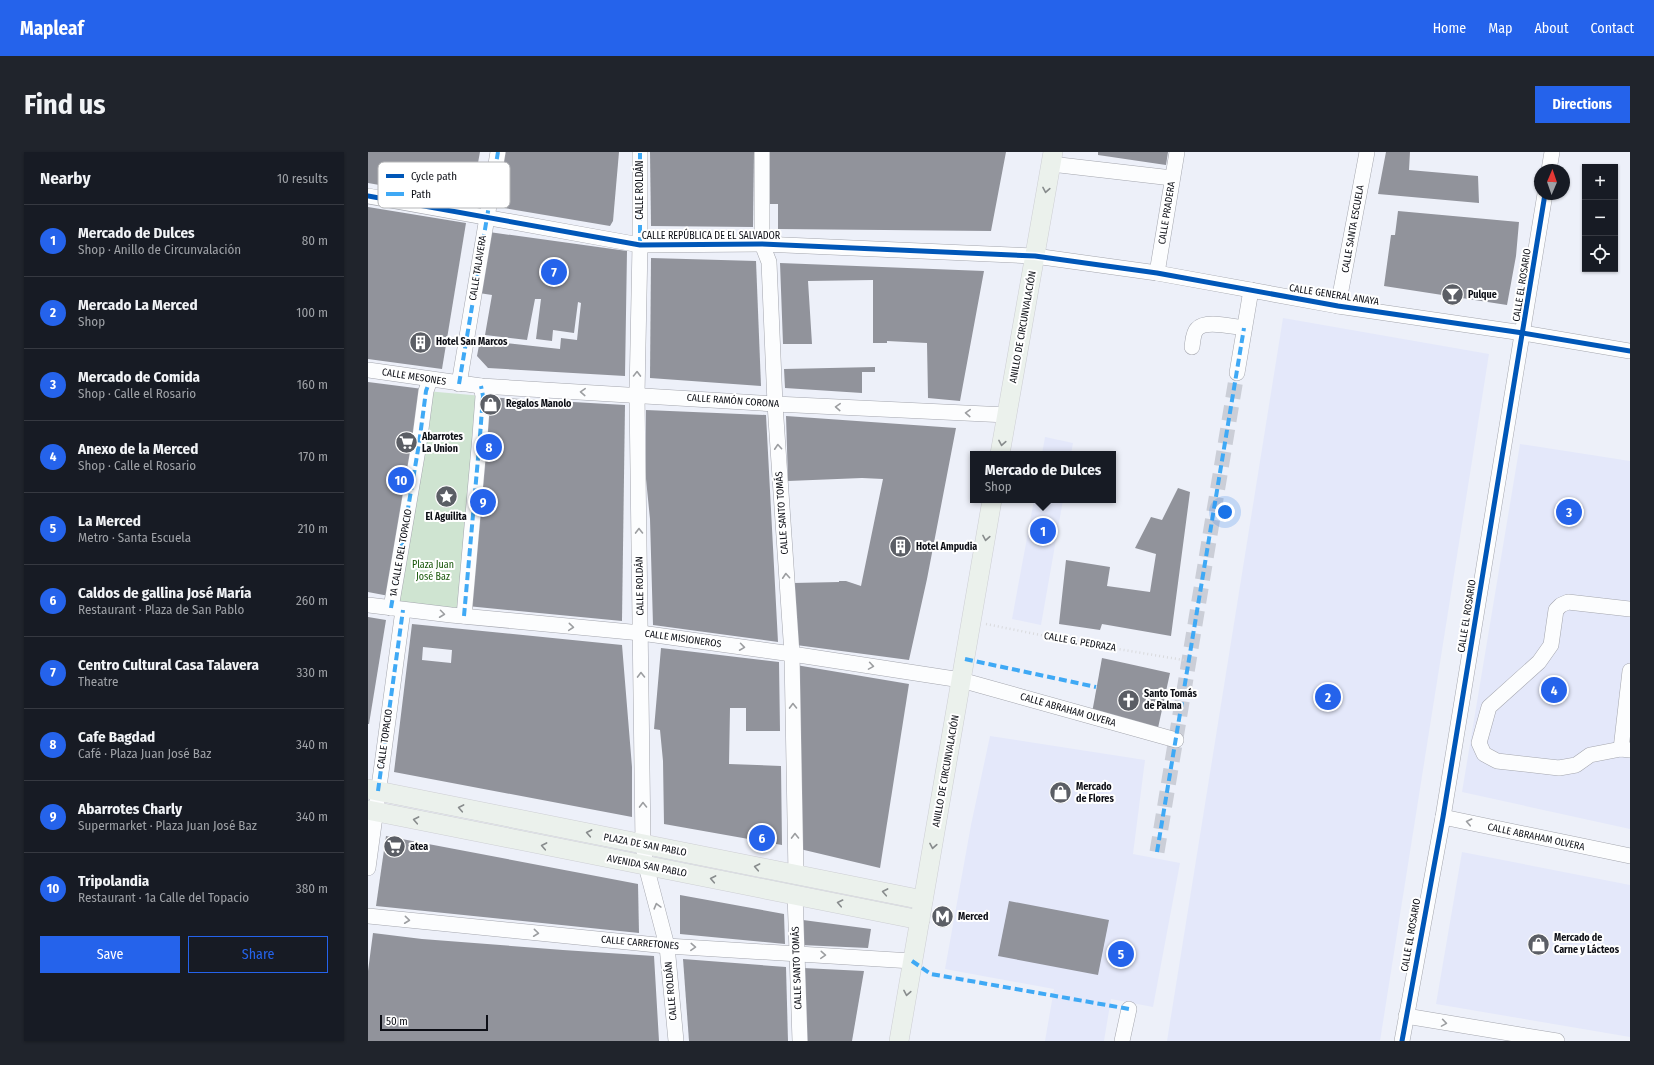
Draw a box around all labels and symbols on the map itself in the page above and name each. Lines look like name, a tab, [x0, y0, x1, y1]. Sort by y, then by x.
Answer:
street label: CALLE ROLDÁN	[632, 160, 646, 220]
legend	[378, 162, 510, 208]
north arrow	[1534, 164, 1570, 200]
text: Cycle path	[411, 170, 457, 183]
street label: CALLE PRADERA	[1156, 180, 1178, 245]
street label: CALLE SANTA ESCUELA	[1339, 183, 1367, 274]
one-way arrow	[1042, 187, 1051, 194]
text: Path	[411, 188, 431, 201]
street label: CALLE REPÚBLICA DE EL SALVADOR	[642, 228, 781, 242]
street label: CALLE TALAVERA	[467, 234, 489, 301]
street label: CALLE EL ROSARIO	[1510, 248, 1534, 322]
pin: 7	[541, 257, 567, 287]
street label: ANILLO DE CIRCUNVALACIÓN	[1005, 270, 1039, 384]
street label: CALLE GENERAL ANAYA	[1288, 282, 1380, 308]
bar icon: Pulque	[1439, 282, 1465, 308]
place label: Pulque	[1468, 289, 1497, 301]
building icon: Hotel San Marcos	[407, 329, 433, 355]
place label: Hotel San Marcos	[436, 336, 508, 348]
street label: CALLE MESONES	[381, 366, 447, 388]
one-way arrow	[633, 371, 641, 377]
one-way arrow	[580, 387, 586, 396]
street label: CALLE RAMÓN CORONA	[686, 390, 781, 410]
shop icon: Regalos Manolo	[478, 391, 504, 417]
place label: Regalos Manolo	[506, 398, 572, 410]
one-way arrow	[835, 403, 841, 412]
one-way arrow	[965, 409, 971, 418]
supermarket icon: Abarrotes La Union	[394, 430, 420, 456]
place label: Abarrotes La Union	[421, 431, 464, 455]
pin: 8	[476, 432, 502, 462]
one-way arrow	[998, 440, 1007, 446]
one-way arrow	[773, 444, 782, 450]
pin: 10	[388, 465, 414, 495]
street label: CALLE SANTO TOMÁS	[771, 471, 791, 555]
place icon: El Aguilita	[433, 484, 459, 510]
pin: 9	[470, 487, 496, 517]
pin: 3	[1556, 497, 1582, 527]
your location	[1215, 502, 1235, 522]
street label: 1A CALLE DEL TOPACIO	[387, 508, 415, 598]
place label: El Aguilita	[425, 511, 467, 523]
pin: 1	[1030, 516, 1056, 546]
one-way arrow	[635, 528, 643, 534]
building icon: Hotel Ampudia	[888, 534, 914, 560]
one-way arrow	[982, 535, 991, 542]
place label: Hotel Ampudia	[916, 541, 977, 553]
street label: CALLE ROLDÁN	[631, 556, 647, 616]
park label: Plaza Juan José Baz	[412, 559, 454, 583]
one-way arrow	[782, 573, 791, 579]
street label: CALLE EL ROSARIO	[1455, 579, 1479, 653]
one-way arrow	[439, 609, 445, 618]
one-way arrow	[568, 622, 574, 631]
street label: CALLE MISIONEROS	[644, 628, 722, 650]
street label: CALLE G. PEDRAZA	[1043, 630, 1118, 654]
one-way arrow	[739, 642, 745, 651]
one-way arrow	[867, 661, 874, 670]
one-way arrow	[637, 672, 645, 678]
pin: 4	[1541, 675, 1567, 705]
pin: 2	[1315, 682, 1341, 712]
church icon: Santo Tomás de Palma	[1116, 687, 1142, 713]
place label: Santo Tomás de Palma	[1144, 687, 1197, 712]
street label: CALLE ABRAHAM OLVERA	[1019, 691, 1118, 730]
one-way arrow	[788, 703, 797, 709]
street label: CALLE TOPACIO	[375, 708, 395, 770]
street label: ANILLO DE CIRCUNVALACIÓN	[928, 714, 962, 828]
shop icon: Mercado de Flores	[1047, 780, 1073, 806]
place label: Mercado de Flores	[1076, 781, 1114, 805]
one-way arrow	[639, 802, 647, 808]
one-way arrow	[458, 804, 464, 813]
one-way arrow	[413, 816, 419, 825]
one-way arrow	[1465, 819, 1472, 827]
street label: CALLE ABRAHAM OLVERA	[1486, 821, 1586, 853]
pin: 6	[749, 823, 775, 853]
one-way arrow	[586, 830, 592, 838]
street label: PLAZA DE SAN PABLO	[602, 831, 688, 859]
one-way arrow	[791, 833, 799, 839]
supermarket icon: atea	[382, 834, 408, 860]
place label: atea	[410, 841, 428, 853]
one-way arrow	[541, 842, 547, 850]
one-way arrow	[929, 843, 937, 849]
street label: AVENIDA SAN PABLO	[606, 852, 688, 880]
one-way arrow	[754, 864, 760, 872]
one-way arrow	[709, 875, 716, 883]
one-way arrow	[882, 889, 888, 897]
street label: CALLE EL ROSARIO	[1399, 898, 1423, 972]
one-way arrow	[837, 899, 843, 908]
one-way arrow	[653, 903, 661, 909]
metro station icon: Merced	[929, 904, 955, 930]
place label: Merced	[958, 911, 988, 923]
one-way arrow	[404, 915, 410, 924]
street label: CALLE SANTO TOMÁS	[788, 926, 804, 1010]
one-way arrow	[533, 928, 539, 937]
shop icon: Mercado de Carne y Lácteos	[1525, 931, 1551, 957]
place label: Mercado de Carne y Lácteos	[1554, 932, 1620, 956]
street label: CALLE CARRETONES	[600, 934, 680, 952]
pin: 5	[1108, 939, 1134, 969]
one-way arrow	[690, 943, 696, 952]
one-way arrow	[820, 951, 826, 960]
street label: CALLE ROLDÁN	[660, 961, 680, 1021]
one-way arrow	[903, 990, 912, 996]
scale bar	[380, 1013, 488, 1032]
one-way arrow	[1441, 1018, 1447, 1026]

